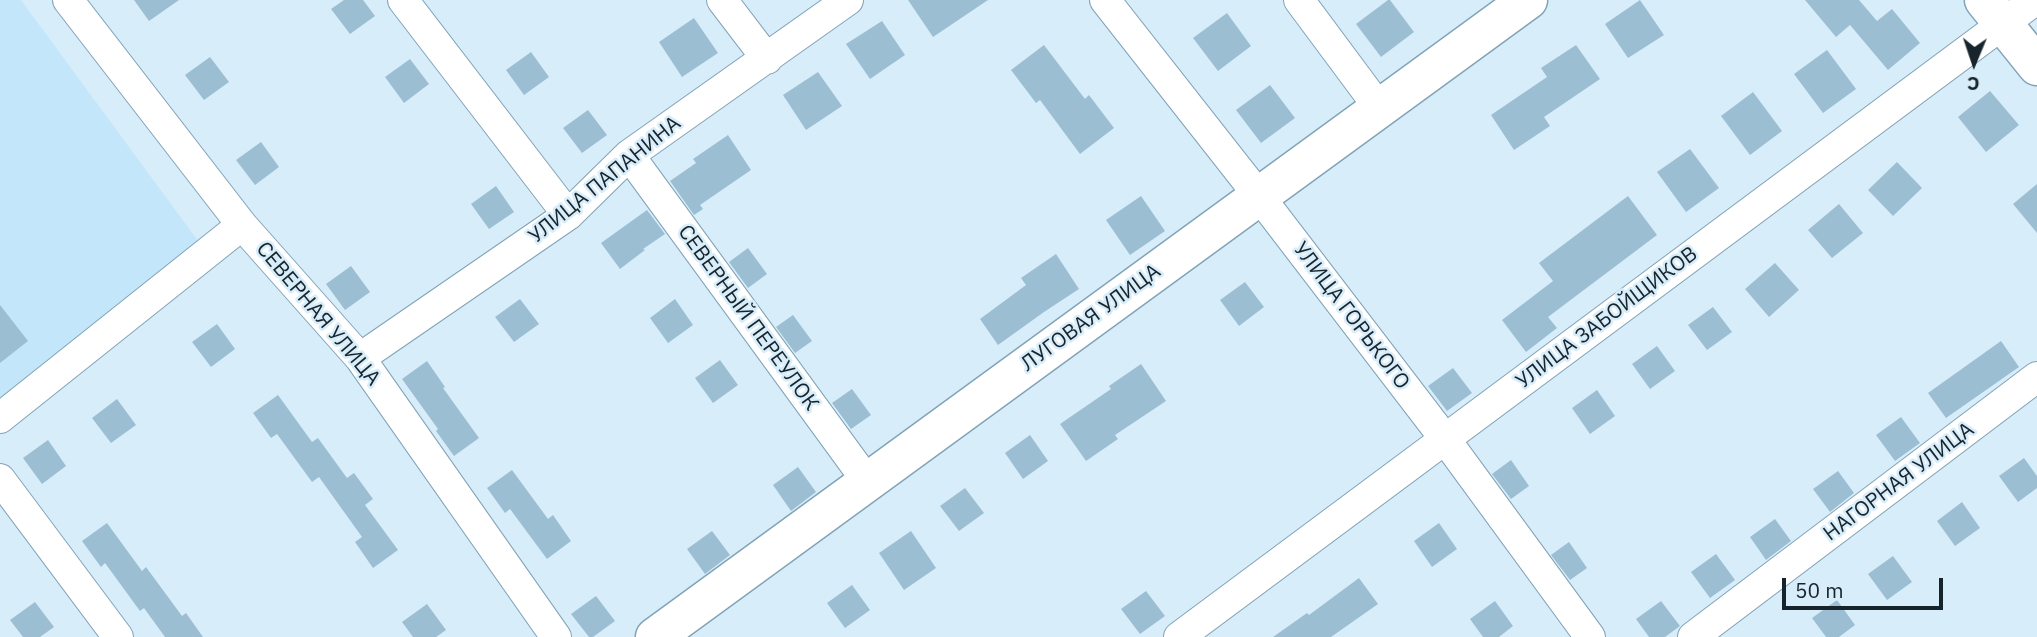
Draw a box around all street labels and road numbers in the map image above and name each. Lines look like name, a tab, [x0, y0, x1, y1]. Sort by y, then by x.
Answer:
street label: УЛИЦА ПАПАНИНА	[524, 111, 686, 249]
street label: СЕВЕРНЫЙ ПЕРЕУЛОК	[672, 220, 824, 416]
street label: СЕВЕРНАЯ УЛИЦА	[250, 237, 386, 391]
street label: УЛИЦА ГОРЬКОГО	[1287, 237, 1415, 395]
street label: УЛИЦА ЗАБОЙЩИКОВ	[1511, 242, 1703, 394]
street label: ЛУГОВАЯ УЛИЦА	[1016, 259, 1166, 377]
street label: НАГОРНАЯ УЛИЦА	[1819, 417, 1979, 547]

